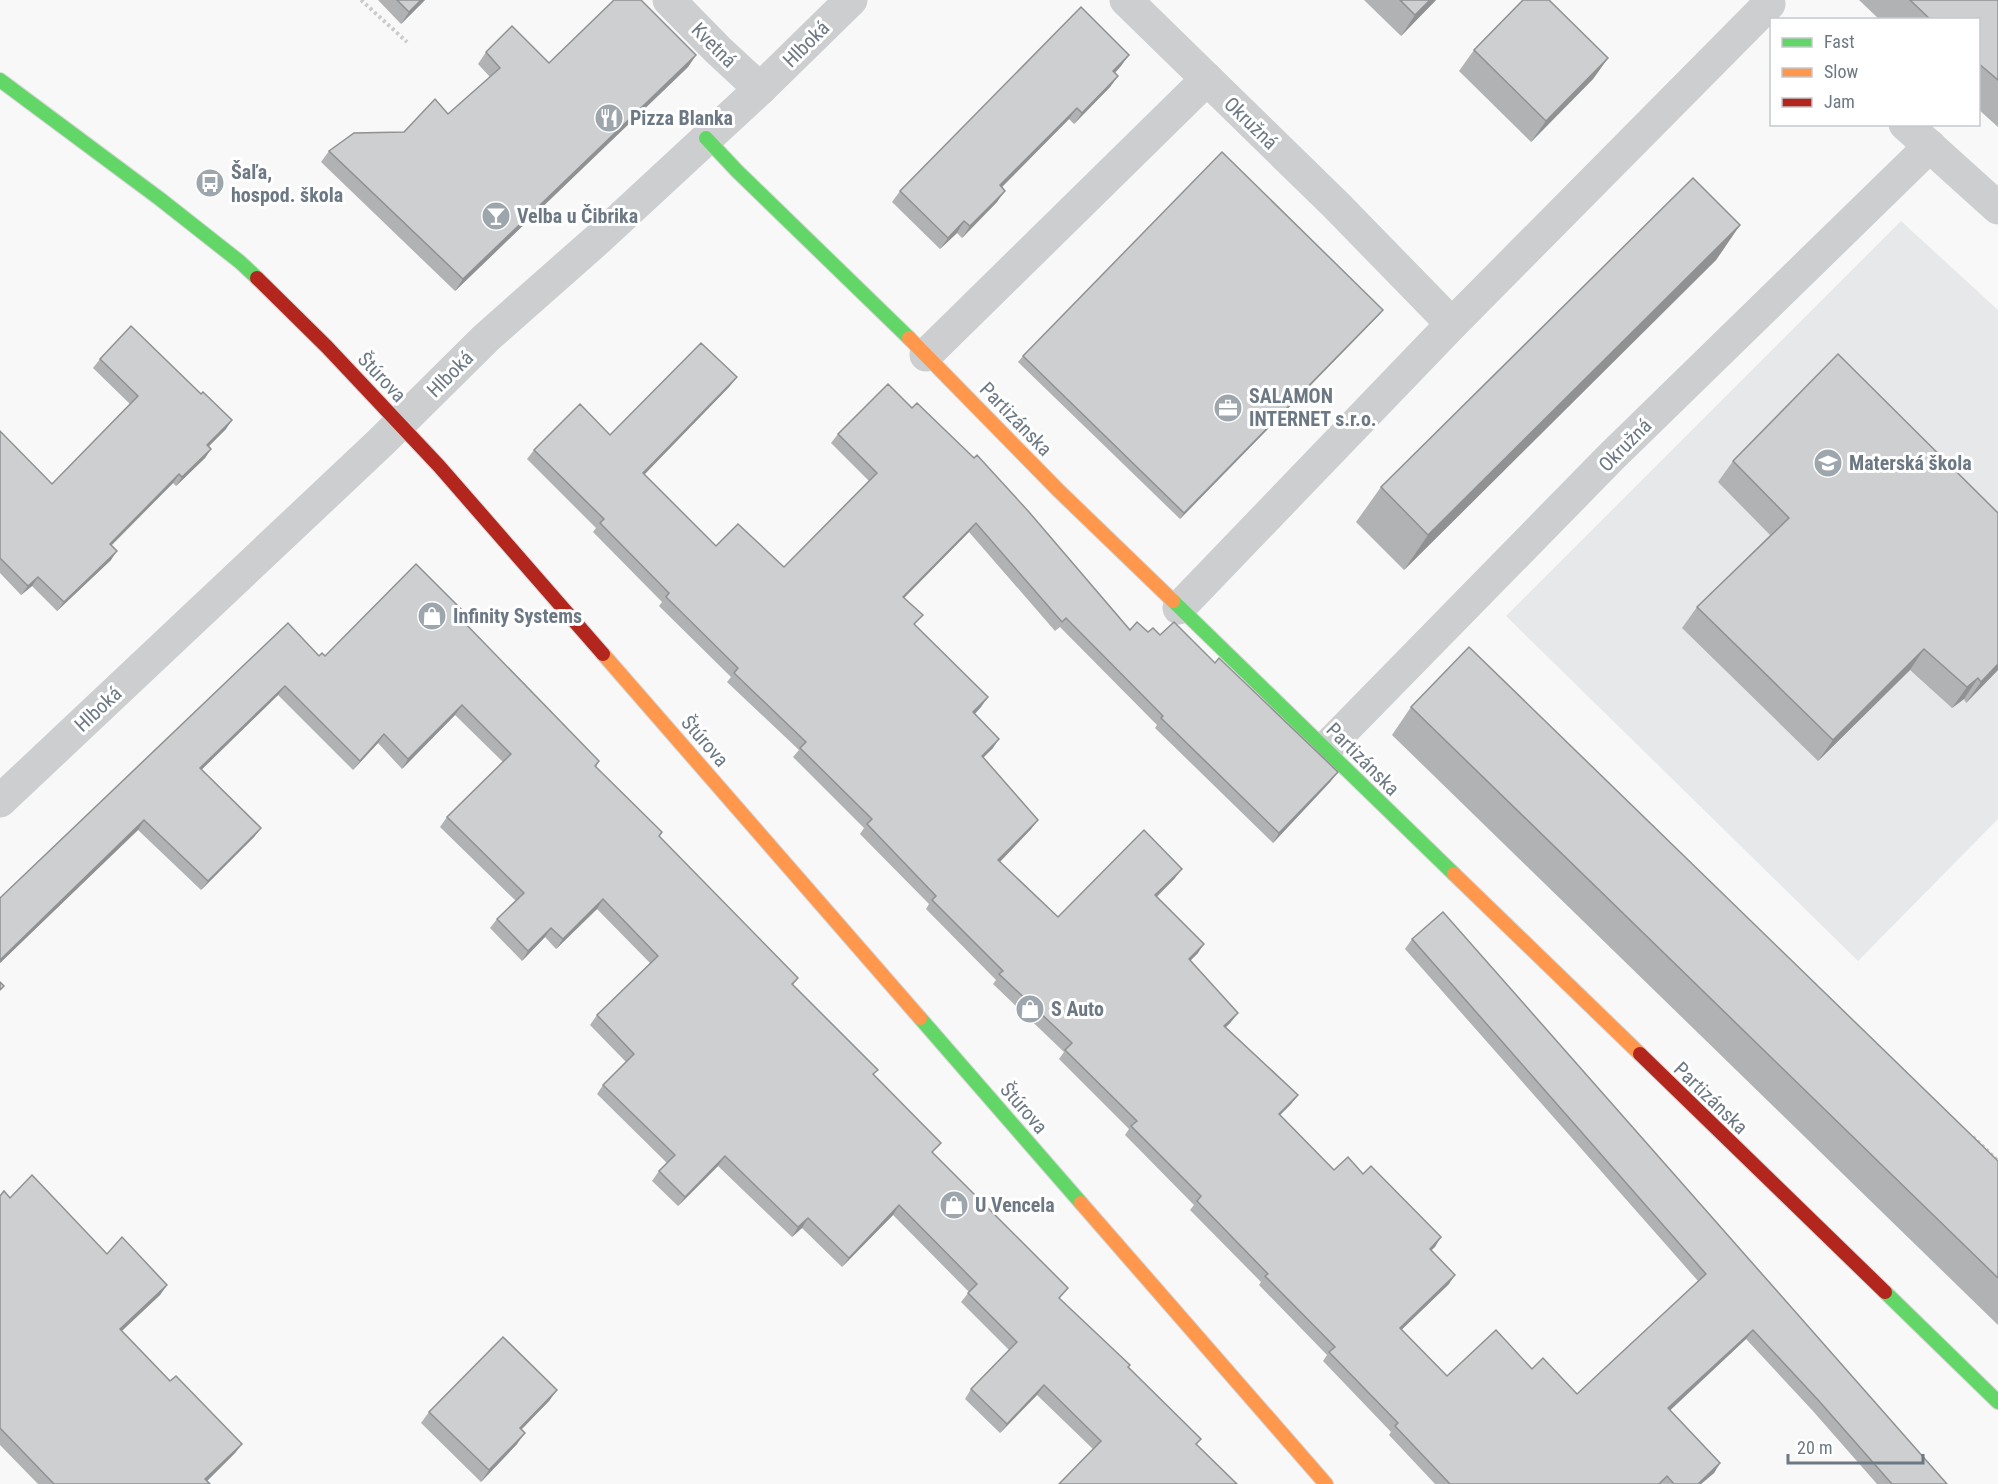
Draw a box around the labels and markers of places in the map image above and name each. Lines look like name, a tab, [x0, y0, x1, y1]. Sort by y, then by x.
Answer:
restaurant icon: Pizza Blanka	[593, 102, 625, 134]
place label: Pizza Blanka	[630, 106, 733, 130]
place label: Šaľa, hospod. škola	[231, 160, 343, 207]
bus stop icon: Šaľa, hospod. škola	[194, 167, 226, 199]
bar icon: Velba u Čibrika	[480, 200, 512, 232]
place label: Velba u Čibrika	[517, 204, 638, 228]
place label: SALAMON INTERNET s.r.o.	[1249, 384, 1377, 431]
office icon: SALAMON INTERNET s.r.o.	[1212, 392, 1244, 424]
school or university icon: Materská škola	[1812, 447, 1844, 479]
place label: Materská škola	[1849, 451, 1972, 475]
shop icon: Infinity Systems	[416, 600, 448, 632]
place label: Infinity Systems	[453, 604, 582, 628]
shop icon: S Auto	[1014, 993, 1046, 1025]
place label: S Auto	[1051, 997, 1104, 1021]
shop icon: U Vencela	[938, 1189, 970, 1221]
place label: U Vencela	[975, 1193, 1055, 1217]

